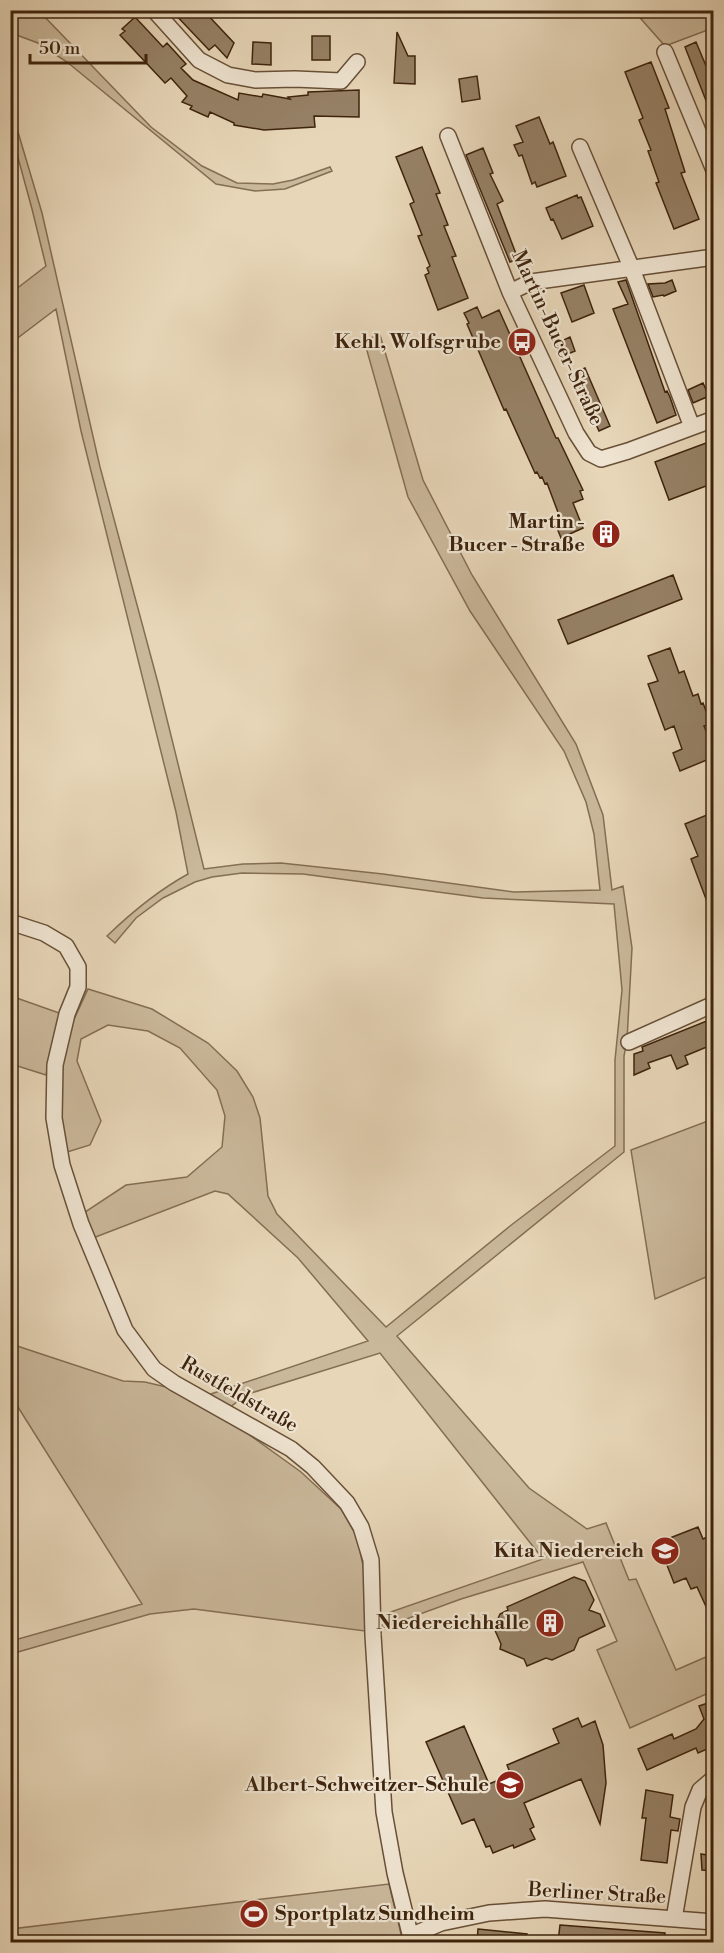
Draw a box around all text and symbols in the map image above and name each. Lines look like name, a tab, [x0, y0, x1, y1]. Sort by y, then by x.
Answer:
scale bar	[30, 27, 146, 65]
text: 50 m	[39, 37, 81, 60]
street label: Martin-Bucer-Straße	[505, 246, 609, 430]
bus stop icon: Kehl, Wolfsgrube	[506, 326, 538, 358]
place label: Kehl, Wolfsgrube	[335, 330, 501, 355]
place label: Martin - Bucer - Straße	[449, 510, 585, 558]
building icon: Martin - Bucer - Straße	[590, 518, 622, 550]
street label: Rustfeldstraße	[176, 1351, 302, 1439]
school or university icon: Kita Niedereich	[649, 1535, 681, 1567]
place label: Kita Niedereich	[494, 1539, 645, 1564]
building icon: Niedereichhalle	[534, 1607, 566, 1639]
place label: Niedereichhalle	[376, 1611, 529, 1636]
school or university icon: Albert-Schweitzer-Schule	[494, 1769, 526, 1801]
place label: Albert-Schweitzer-Schule	[244, 1773, 489, 1798]
street label: Berliner Straße	[526, 1878, 667, 1910]
sports icon: Sportplatz Sundheim	[238, 1898, 270, 1930]
place label: Sportplatz Sundheim	[275, 1902, 475, 1927]

